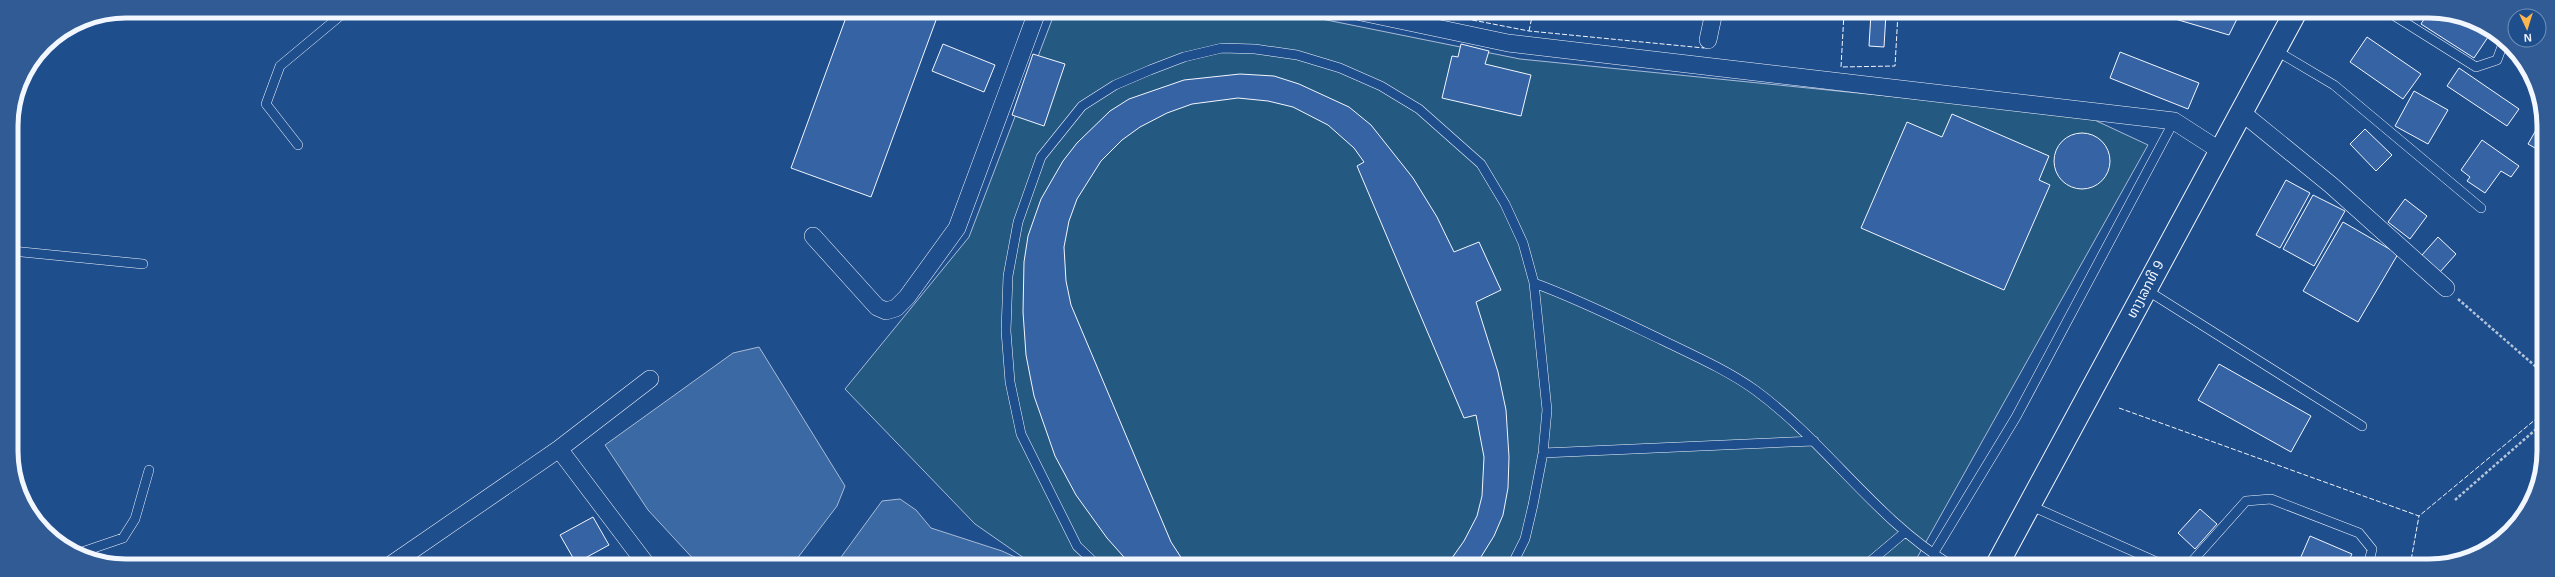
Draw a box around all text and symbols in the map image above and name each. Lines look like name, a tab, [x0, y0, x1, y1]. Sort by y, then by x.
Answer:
north arrow	[2507, 8, 2547, 48]
text: N	[2523, 32, 2532, 44]
street label: ທາງເລກທີ 9	[2123, 257, 2167, 321]

